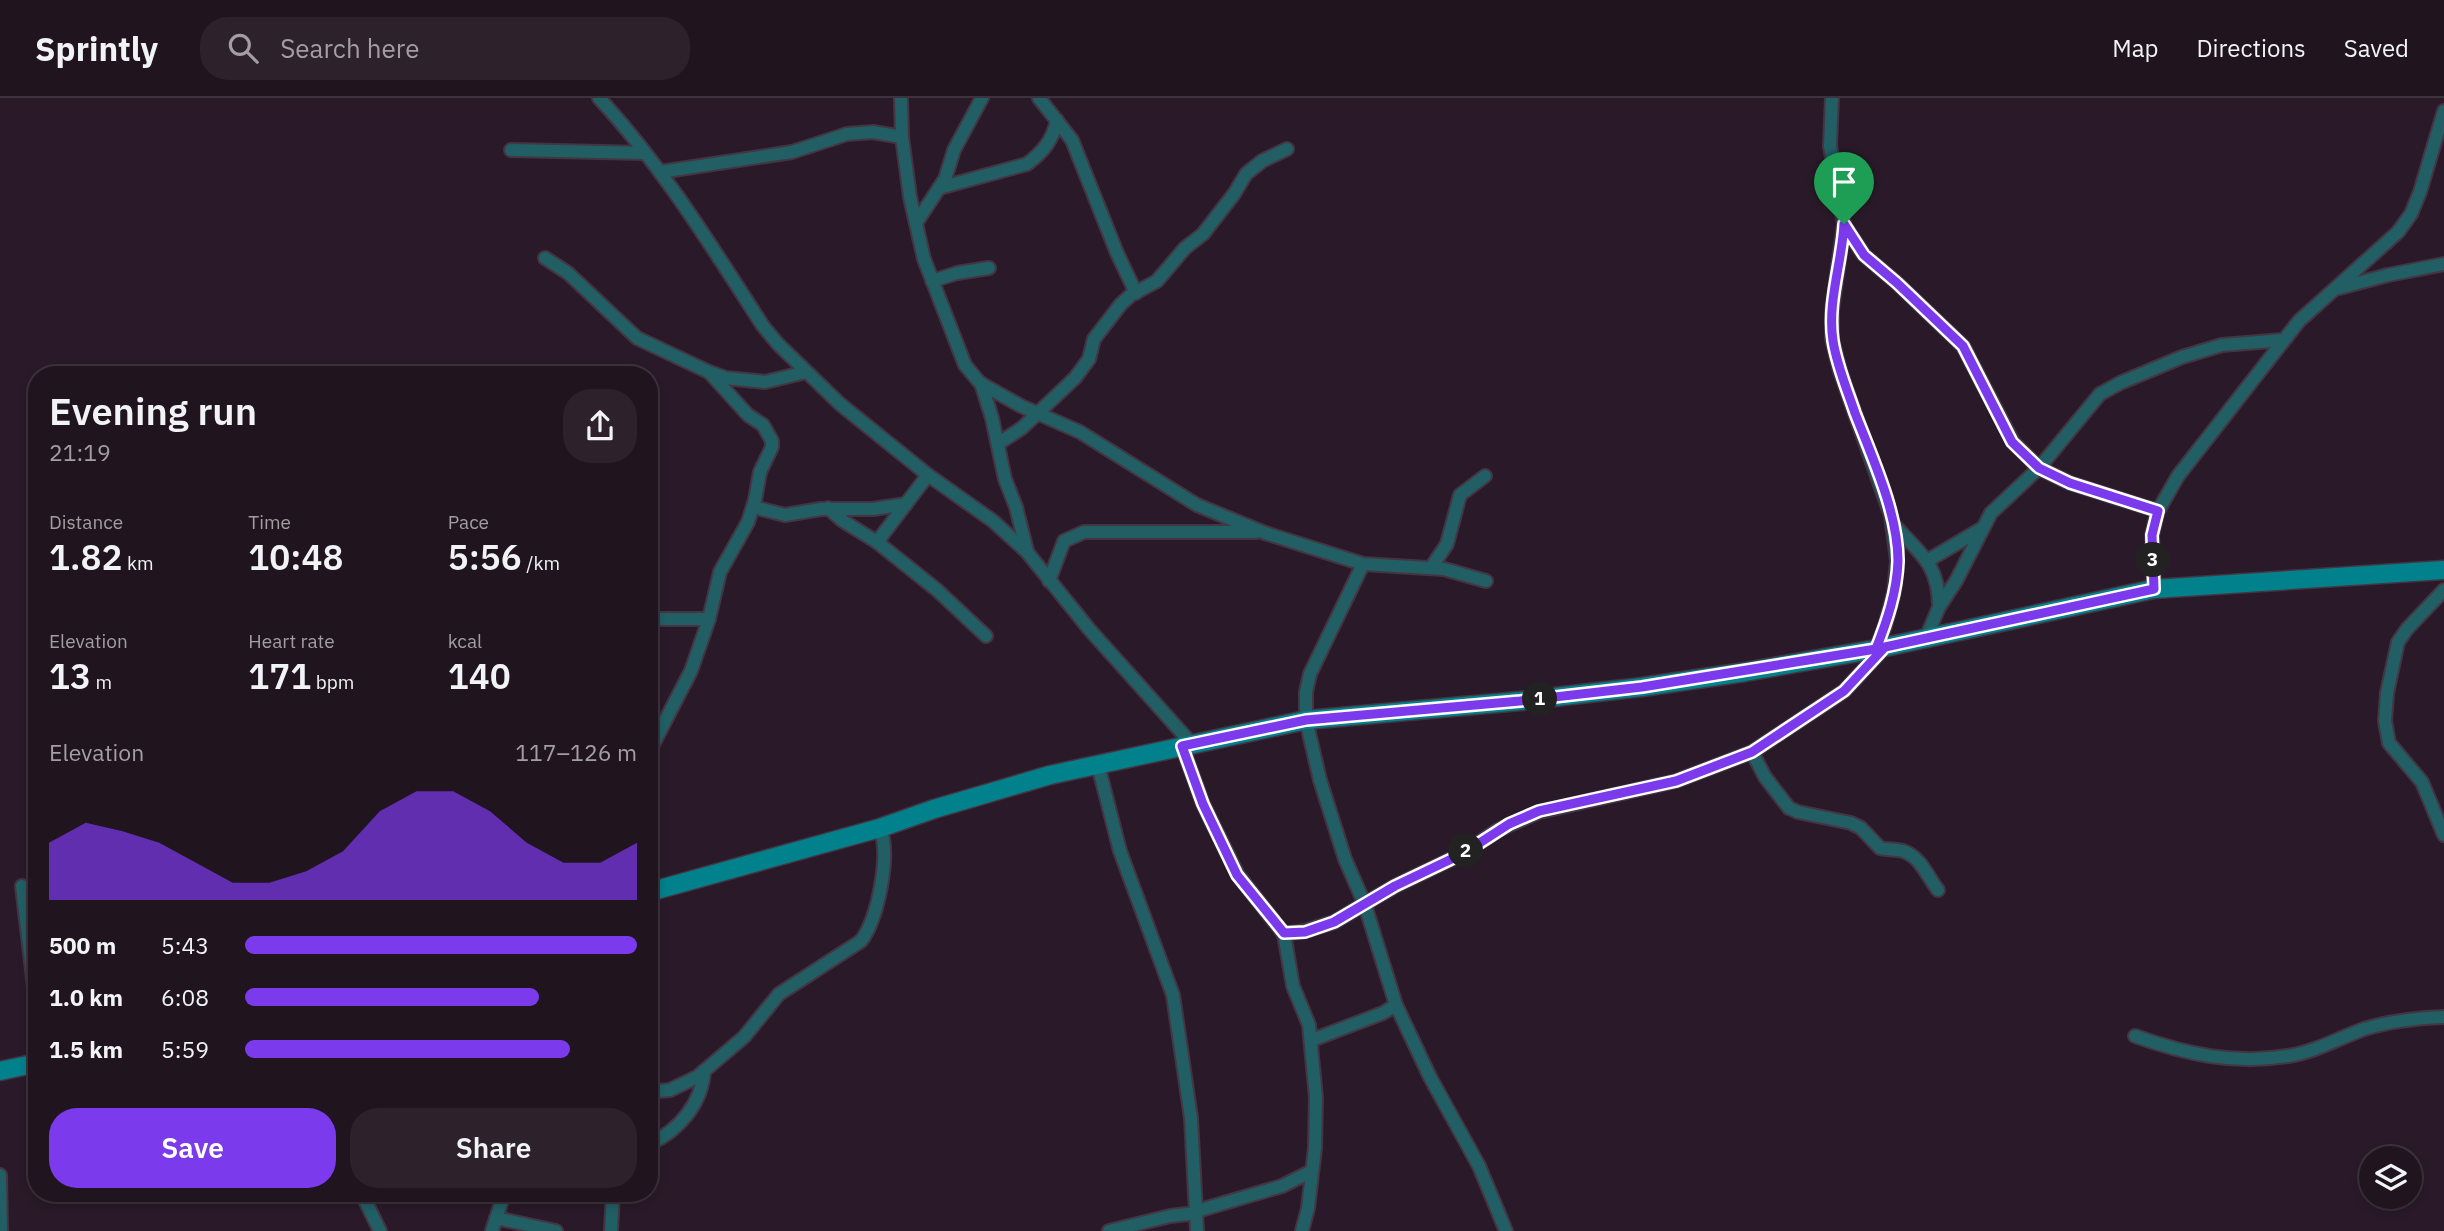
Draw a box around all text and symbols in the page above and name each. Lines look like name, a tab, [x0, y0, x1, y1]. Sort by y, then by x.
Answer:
search box	[200, 17, 690, 80]
text: Sprintly	[35, 27, 158, 70]
icon: search	[224, 29, 262, 67]
text: Search here	[280, 31, 420, 65]
text: Map	[2112, 32, 2158, 64]
text: Directions	[2196, 32, 2306, 64]
text: Saved	[2344, 32, 2409, 64]
pin	[1814, 152, 1874, 224]
icon: arrive	[1825, 163, 1863, 201]
text: Evening run	[49, 386, 257, 435]
button: share	[563, 389, 637, 463]
text: 21:19	[49, 437, 111, 467]
text: Distance	[49, 510, 123, 534]
text: Time	[248, 510, 291, 534]
text: Pace	[448, 510, 489, 534]
text: 1.82	[49, 534, 122, 580]
text: 10:48	[248, 534, 344, 580]
text: 5:56	[448, 534, 522, 580]
pin: 3	[2136, 542, 2170, 578]
text: 3	[2147, 547, 2158, 571]
text: km	[122, 551, 154, 575]
text: /km	[522, 551, 560, 575]
text: Elevation	[49, 629, 128, 653]
text: Heart rate	[248, 629, 335, 653]
text: kcal	[448, 629, 482, 653]
text: 13	[49, 653, 91, 699]
text: 171	[248, 653, 311, 699]
text: 140	[448, 653, 511, 699]
text: m	[91, 670, 112, 694]
text: bpm	[311, 670, 354, 694]
pin: 1	[1522, 682, 1558, 716]
text: 1	[1534, 686, 1545, 710]
text: Elevation	[49, 737, 144, 767]
text: 117–126 m	[515, 737, 637, 767]
pin: 2	[1448, 834, 1484, 868]
text: 2	[1460, 838, 1471, 862]
text: 500 m	[49, 930, 116, 960]
text: 5:43	[161, 930, 209, 960]
text: 1.0 km	[49, 982, 123, 1012]
text: 6:08	[161, 982, 209, 1012]
text: 1.5 km	[49, 1034, 123, 1064]
text: 5:59	[161, 1034, 209, 1064]
button: Save	[49, 1108, 336, 1188]
button: Share	[350, 1108, 637, 1188]
map controls	[2359, 1146, 2422, 1209]
button: layers	[2359, 1146, 2422, 1209]

